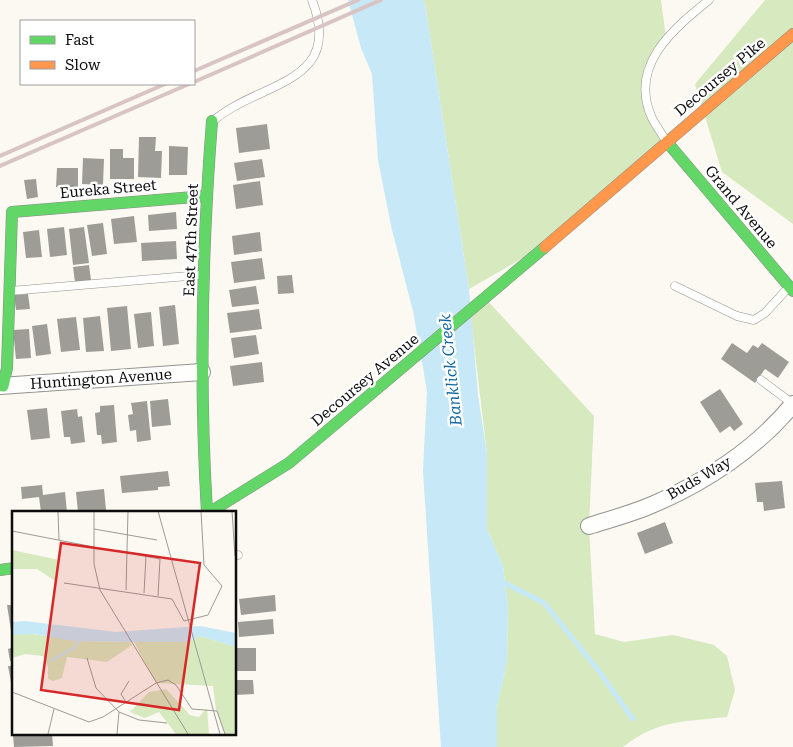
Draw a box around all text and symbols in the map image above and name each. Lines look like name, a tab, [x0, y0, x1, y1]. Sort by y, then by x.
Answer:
legend	[20, 20, 195, 85]
text: Fast	[65, 31, 95, 49]
street label: Decoursey Pike	[671, 34, 769, 120]
text: Slow	[65, 56, 101, 74]
street label: Grand Avenue	[701, 162, 781, 252]
street label: Eureka Street	[59, 176, 157, 202]
street label: East 47th Street	[180, 183, 202, 297]
water label: Banklick Creek	[435, 313, 466, 428]
street label: Decoursey Avenue	[308, 330, 422, 430]
street label: Huntington Avenue	[29, 365, 173, 393]
street label: Buds Way	[664, 452, 734, 504]
inset map	[12, 511, 236, 734]

